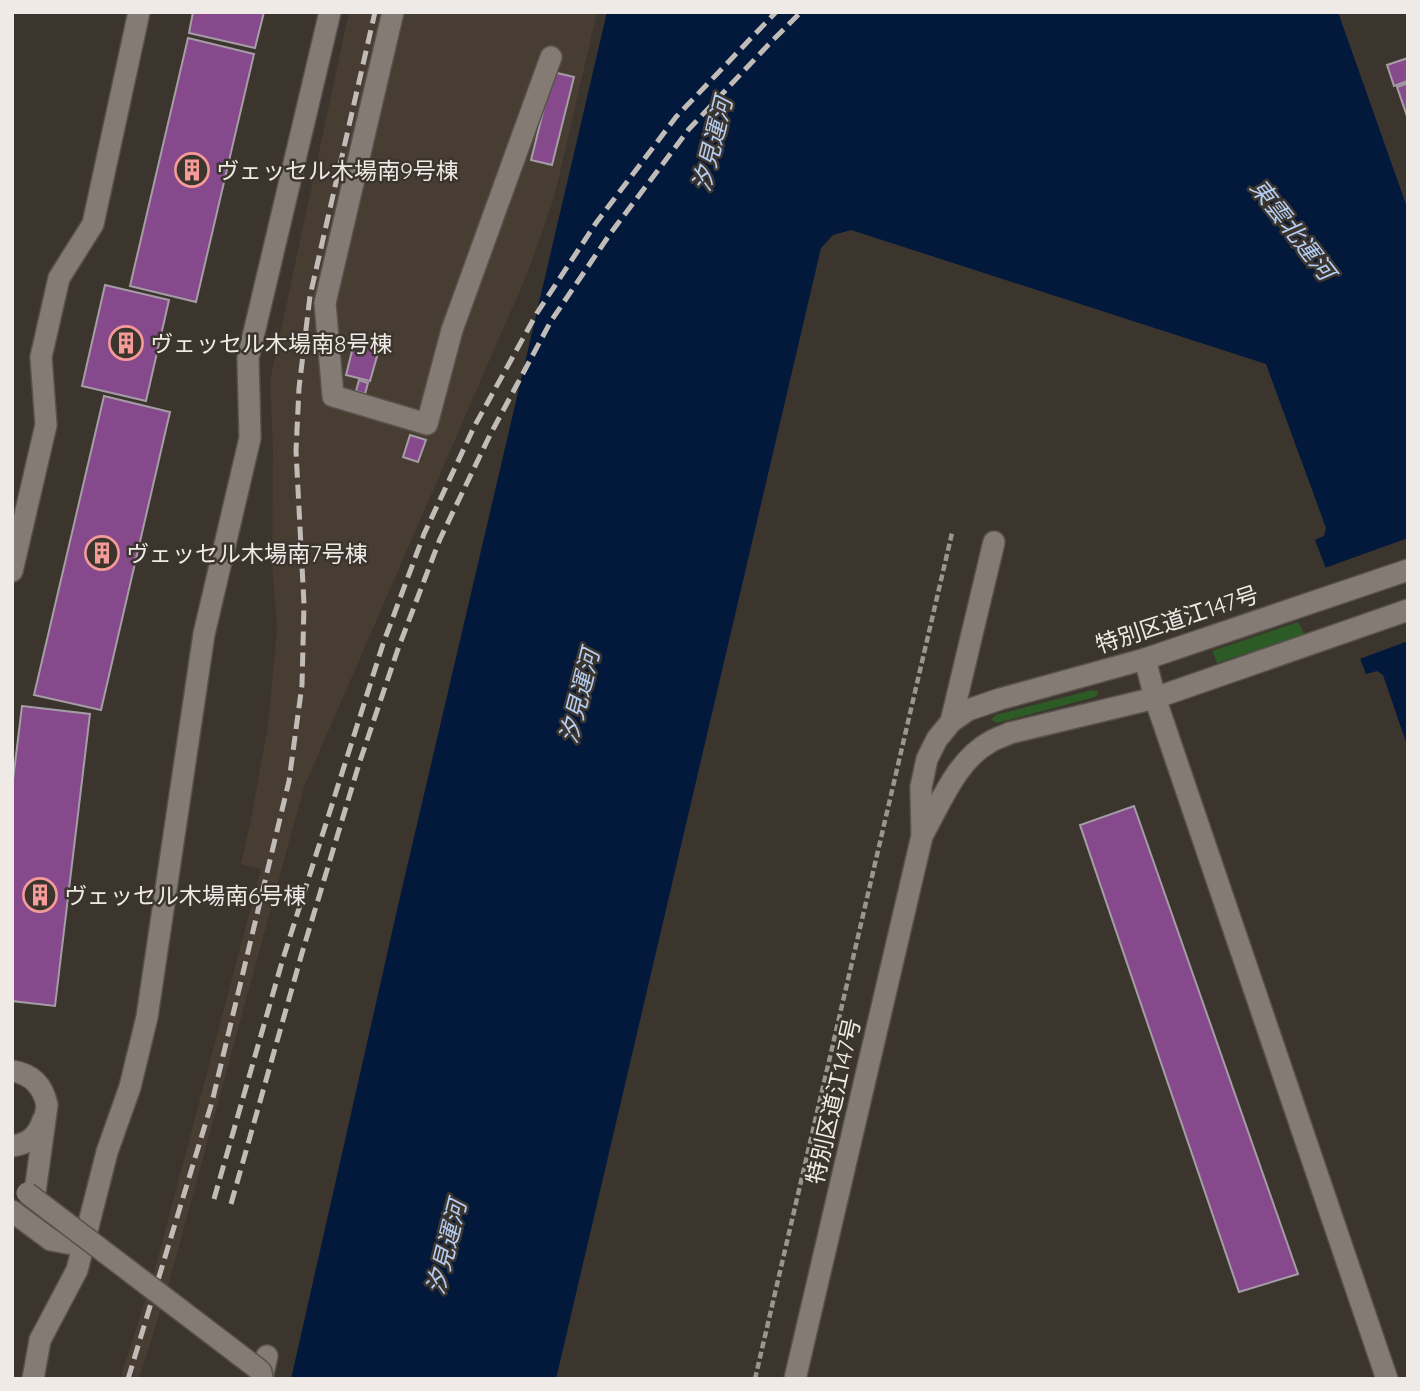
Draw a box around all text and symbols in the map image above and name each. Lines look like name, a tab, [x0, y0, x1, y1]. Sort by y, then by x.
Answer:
water label: 汐見運河	[686, 90, 739, 194]
building icon: ヴェッセル木場南9号棟	[173, 151, 211, 189]
place label: ヴェッセル木場南9号棟	[216, 156, 459, 185]
water label: 東雲北運河	[1244, 172, 1344, 289]
building icon: ヴェッセル木場南8号棟	[107, 324, 145, 362]
place label: ヴェッセル木場南8号棟	[150, 329, 392, 358]
building icon: ヴェッセル木場南7号棟	[83, 534, 121, 572]
place label: ヴェッセル木場南7号棟	[126, 539, 368, 568]
street label: 特別区道江147号	[1092, 579, 1262, 659]
water label: 汐見運河	[553, 642, 606, 746]
building icon: ヴェッセル木場南6号棟	[21, 876, 59, 914]
place label: ヴェッセル木場南6号棟	[64, 881, 306, 910]
street label: 特別区道江147号	[800, 1015, 866, 1187]
water label: 汐見運河	[420, 1193, 473, 1297]

